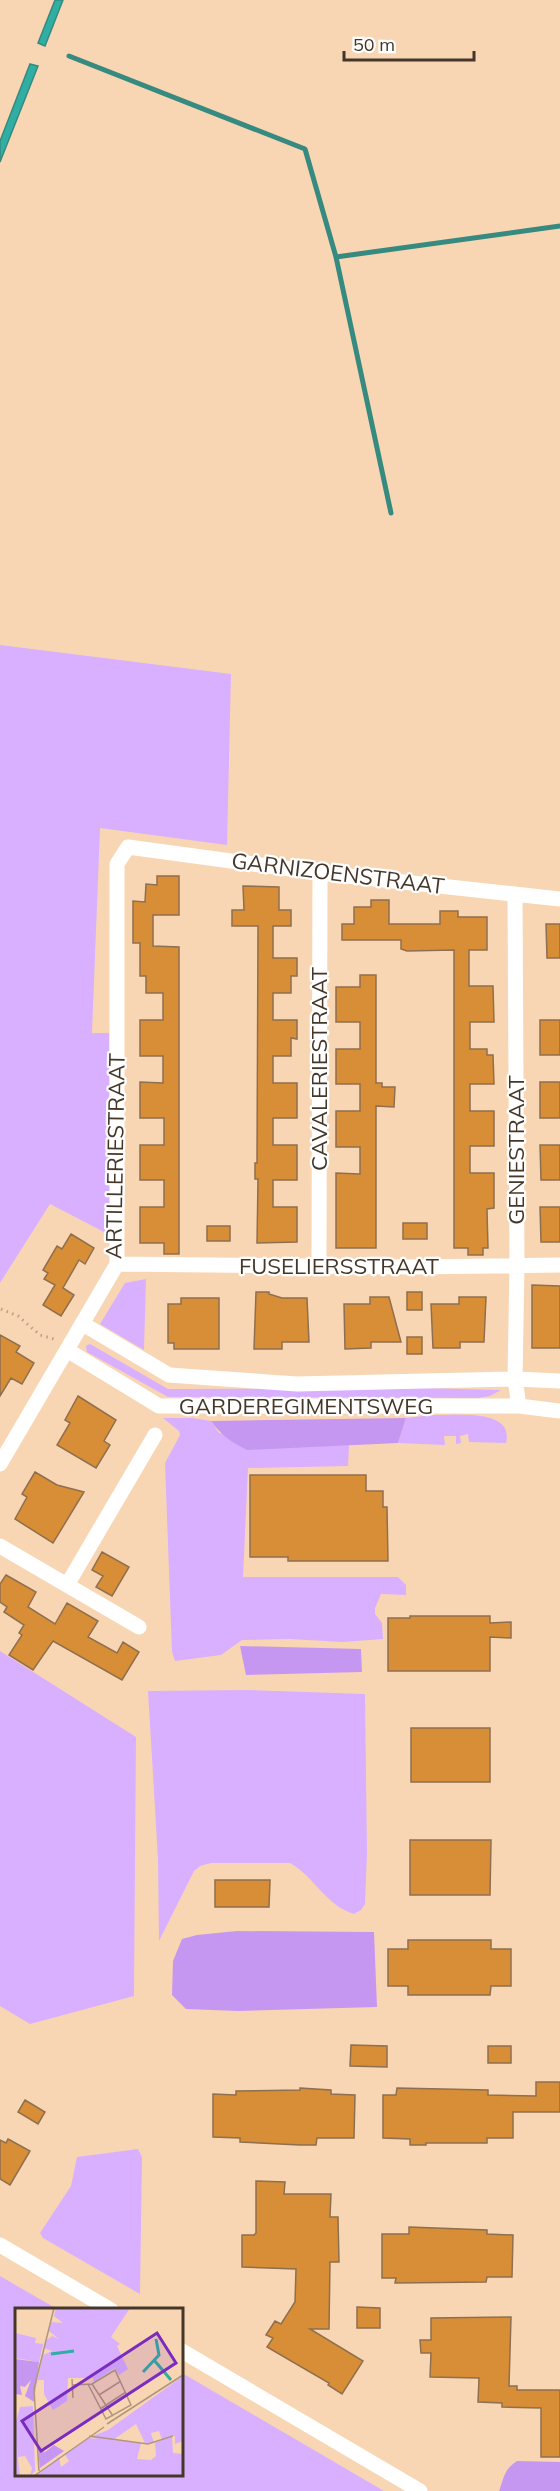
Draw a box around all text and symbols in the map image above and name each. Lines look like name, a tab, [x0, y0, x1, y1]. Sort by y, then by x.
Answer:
scale bar	[344, 24, 474, 62]
text: 50 m	[353, 33, 395, 56]
street label: GARNIZOENSTRAAT	[230, 846, 446, 900]
street label: CAVALERIESTRAAT	[305, 967, 333, 1171]
street label: ARTILLERIESTRAAT	[99, 1053, 131, 1259]
street label: GENIESTRAAT	[502, 1075, 530, 1225]
street label: FUSELIERSSTRAAT	[239, 1252, 439, 1280]
street label: GARDEREGIMENTSWEG	[179, 1392, 433, 1420]
inset map	[15, 2308, 183, 2476]

